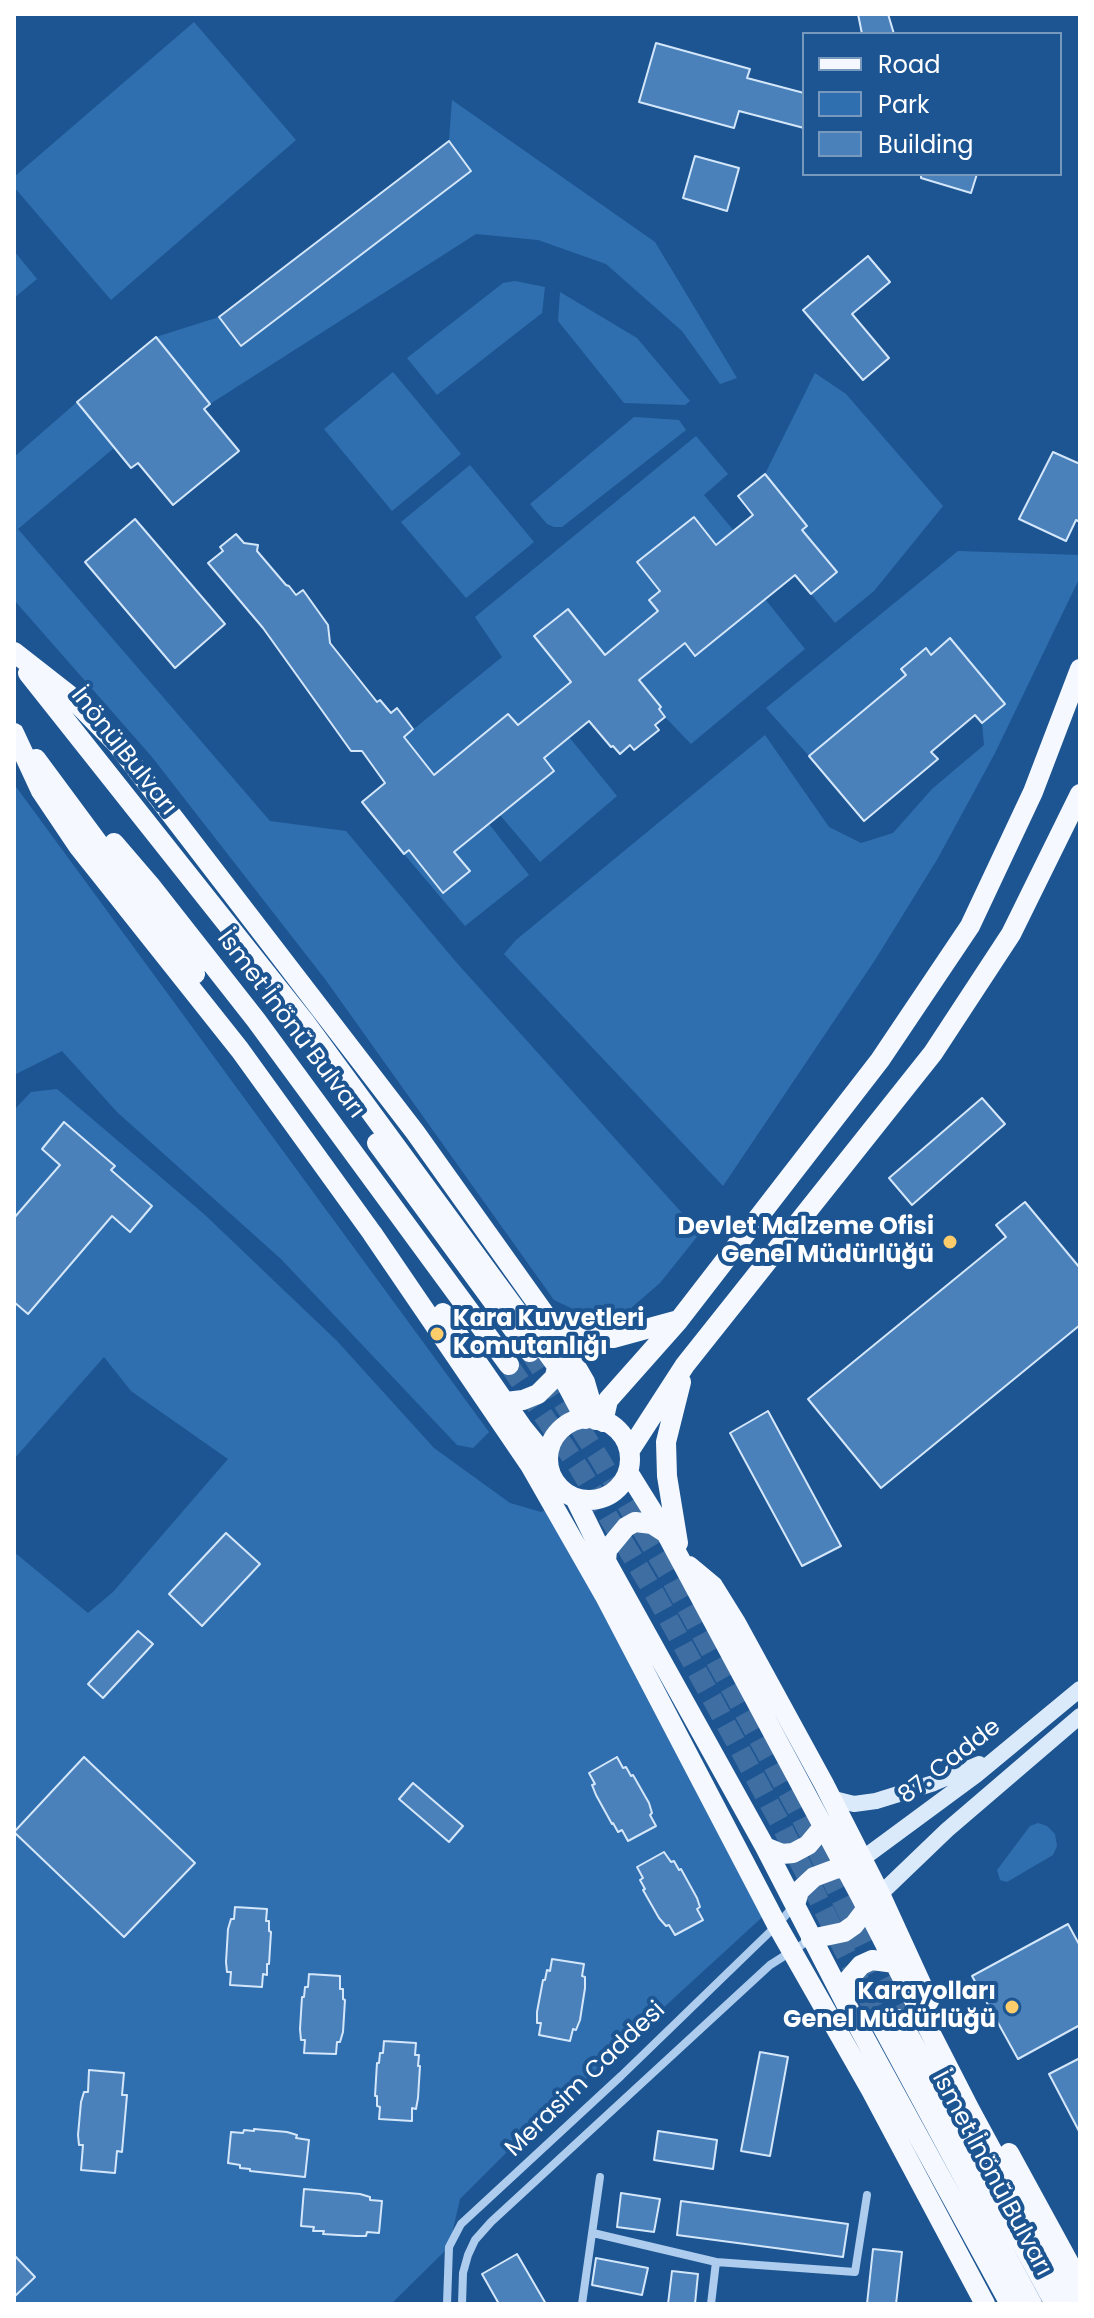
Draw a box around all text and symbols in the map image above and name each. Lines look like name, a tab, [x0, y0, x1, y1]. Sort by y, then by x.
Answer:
legend	[802, 32, 1062, 176]
text: Road	[878, 48, 940, 81]
text: Park	[878, 88, 929, 121]
text: Building	[878, 128, 974, 161]
street label: İnönü Bulvarı	[64, 682, 182, 822]
street label: İsmet İnönü Bulvarı	[210, 926, 370, 1124]
place label: Devlet Malzeme Ofisi Genel Müdürlüğü	[678, 1214, 934, 1270]
marker: Devlet Malzeme Ofisi Genel Müdürlüğü	[941, 1233, 959, 1251]
place label: Kara Kuvvetleri Komutanlığı	[453, 1306, 644, 1362]
marker: Kara Kuvvetleri Komutanlığı	[428, 1325, 446, 1343]
street label: 87. Cadde	[893, 1713, 1007, 1811]
place label: Karayolları Genel Müdürlüğü	[783, 1979, 996, 2035]
street label: Merasim Caddesi	[500, 1996, 672, 2164]
marker: Karayolları Genel Müdürlüğü	[1003, 1998, 1021, 2016]
street label: İsmet İnönü Bulvarı	[925, 2067, 1057, 2281]

